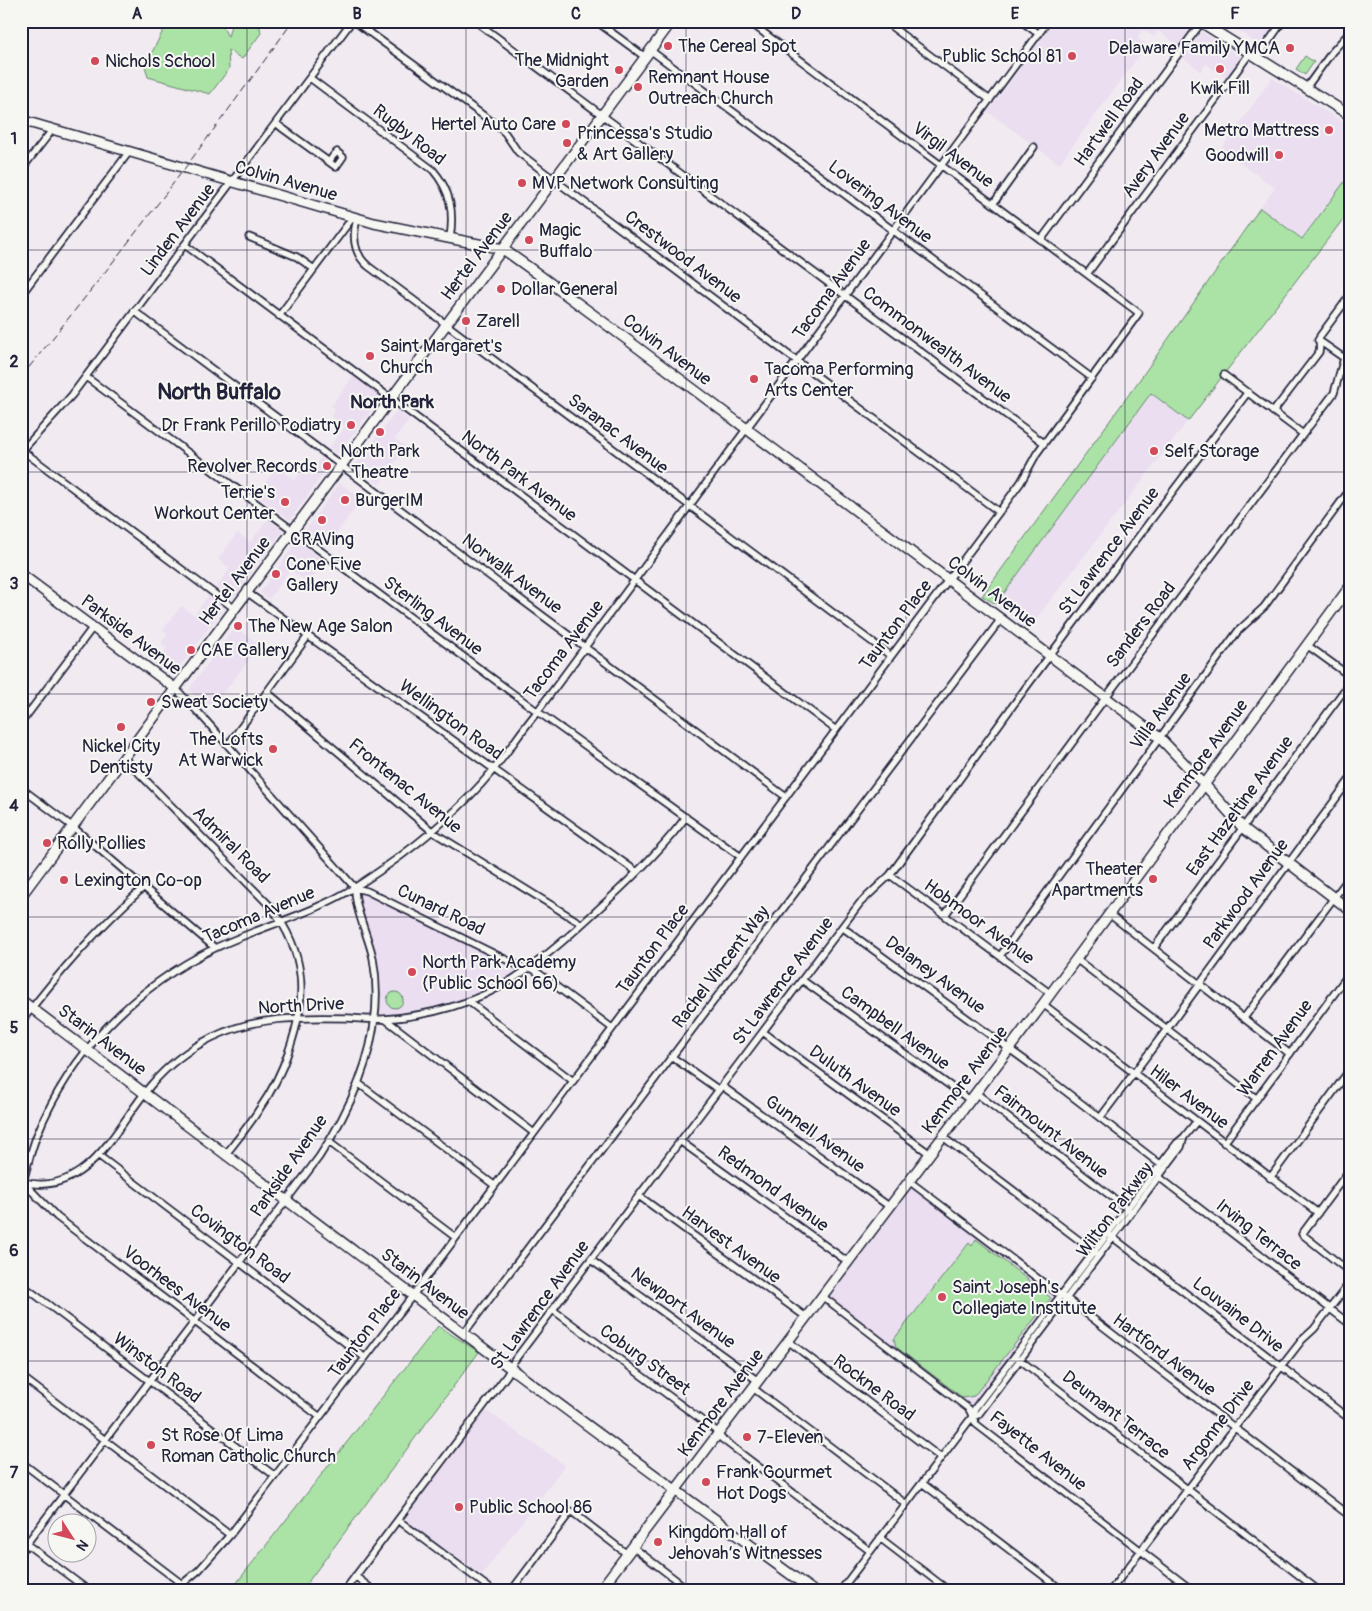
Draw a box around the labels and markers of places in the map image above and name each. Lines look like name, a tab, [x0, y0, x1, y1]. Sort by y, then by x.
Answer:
place label: The Cereal Spot	[678, 35, 797, 58]
place label: Delaware Family YMCA	[1108, 37, 1280, 60]
marker: The Cereal Spot	[662, 40, 674, 52]
marker: Delaware Family YMCA	[1284, 42, 1296, 54]
place label: Public School 81	[942, 45, 1062, 68]
place label: The Midnight Garden	[514, 49, 610, 93]
place label: Nichols School	[105, 50, 216, 73]
marker: Public School 81	[1066, 50, 1078, 62]
marker: Nichols School	[89, 55, 101, 67]
marker: Kwik Fill	[1214, 63, 1226, 75]
marker: The Midnight Garden	[613, 64, 625, 76]
place label: Remnant House Outreach Church	[648, 66, 773, 110]
place label: Kwik Fill	[1190, 77, 1250, 100]
marker: Remnant House Outreach Church	[632, 81, 644, 93]
place label: Hertel Auto Care	[430, 113, 556, 136]
marker: Hertel Auto Care	[560, 118, 572, 130]
place label: Metro Mattress	[1204, 119, 1319, 142]
place label: Princessa's Studio & Art Gallery	[577, 122, 713, 166]
marker: Metro Mattress	[1323, 124, 1335, 136]
marker: Princessa's Studio & Art Gallery	[561, 137, 573, 149]
place label: Goodwill	[1205, 144, 1269, 167]
marker: Goodwill	[1273, 149, 1285, 161]
place label: MVP Network Consulting	[532, 172, 719, 195]
marker: MVP Network Consulting	[516, 177, 528, 189]
place label: Magic Buffalo	[539, 219, 593, 263]
marker: Magic Buffalo	[523, 234, 535, 246]
place label: Dollar General	[511, 278, 618, 301]
marker: Dollar General	[495, 283, 507, 295]
place label: Zarell	[476, 310, 520, 333]
marker: Zarell	[460, 315, 472, 327]
place label: Saint Margaret's Church	[380, 335, 502, 379]
marker: Saint Margaret's Church	[364, 350, 376, 362]
place label: Tacoma Performing Arts Center	[764, 358, 914, 402]
marker: Tacoma Performing Arts Center	[748, 373, 760, 385]
place label: Dr Frank Perillo Podiatry	[161, 414, 341, 437]
marker: Dr Frank Perillo Podiatry	[345, 419, 357, 431]
marker: North Park Theatre	[374, 426, 386, 438]
place label: North Park Theatre	[340, 440, 420, 484]
place label: Self Storage	[1164, 440, 1259, 463]
marker: Self Storage	[1148, 445, 1160, 457]
place label: Revolver Records	[187, 455, 317, 478]
marker: Revolver Records	[321, 460, 333, 472]
place label: Terrie's Workout Center	[154, 481, 276, 525]
place label: BurgerIM	[355, 489, 423, 512]
marker: BurgerIM	[339, 494, 351, 506]
marker: Terrie's Workout Center	[279, 496, 291, 508]
marker: CRAVing	[316, 514, 328, 526]
place label: CRAVing	[290, 528, 354, 551]
place label: Cone Five Gallery	[286, 553, 361, 597]
marker: Cone Five Gallery	[270, 568, 282, 580]
place label: The New Age Salon	[248, 615, 393, 638]
marker: The New Age Salon	[232, 620, 244, 632]
place label: CAE Gallery	[201, 639, 289, 662]
marker: CAE Gallery	[185, 644, 197, 656]
place label: Sweat Society	[161, 691, 268, 714]
marker: Sweat Society	[145, 696, 157, 708]
marker: Nickel City Dentisty	[115, 721, 127, 733]
place label: The Lofts At Warwick	[178, 728, 263, 772]
place label: Nickel City Dentisty	[82, 735, 160, 779]
marker: The Lofts At Warwick	[267, 743, 279, 755]
place label: Rolly Pollies	[57, 832, 146, 855]
marker: Rolly Pollies	[41, 837, 53, 849]
place label: Theater Apartments	[1051, 858, 1144, 902]
place label: Lexington Co-op	[74, 869, 202, 892]
marker: Theater Apartments	[1147, 873, 1159, 885]
marker: Lexington Co-op	[58, 874, 70, 886]
place label: North Park Academy (Public School 66)	[422, 951, 576, 995]
marker: North Park Academy (Public School 66)	[406, 966, 418, 978]
place label: Saint Joseph's Collegiate Institute	[952, 1276, 1096, 1320]
marker: Saint Joseph's Collegiate Institute	[936, 1291, 948, 1303]
place label: St Rose Of Lima Roman Catholic Church	[161, 1424, 336, 1468]
place label: 7-Eleven	[757, 1426, 824, 1449]
marker: 7-Eleven	[741, 1431, 753, 1443]
marker: St Rose Of Lima Roman Catholic Church	[145, 1439, 157, 1451]
place label: Frank Gourmet Hot Dogs	[716, 1461, 833, 1505]
marker: Frank Gourmet Hot Dogs	[700, 1476, 712, 1488]
place label: Public School 86	[469, 1496, 593, 1519]
marker: Public School 86	[453, 1501, 465, 1513]
place label: Kingdom Hall of Jehovah’s Witnesses	[668, 1521, 822, 1565]
marker: Kingdom Hall of Jehovah’s Witnesses	[652, 1536, 664, 1548]

